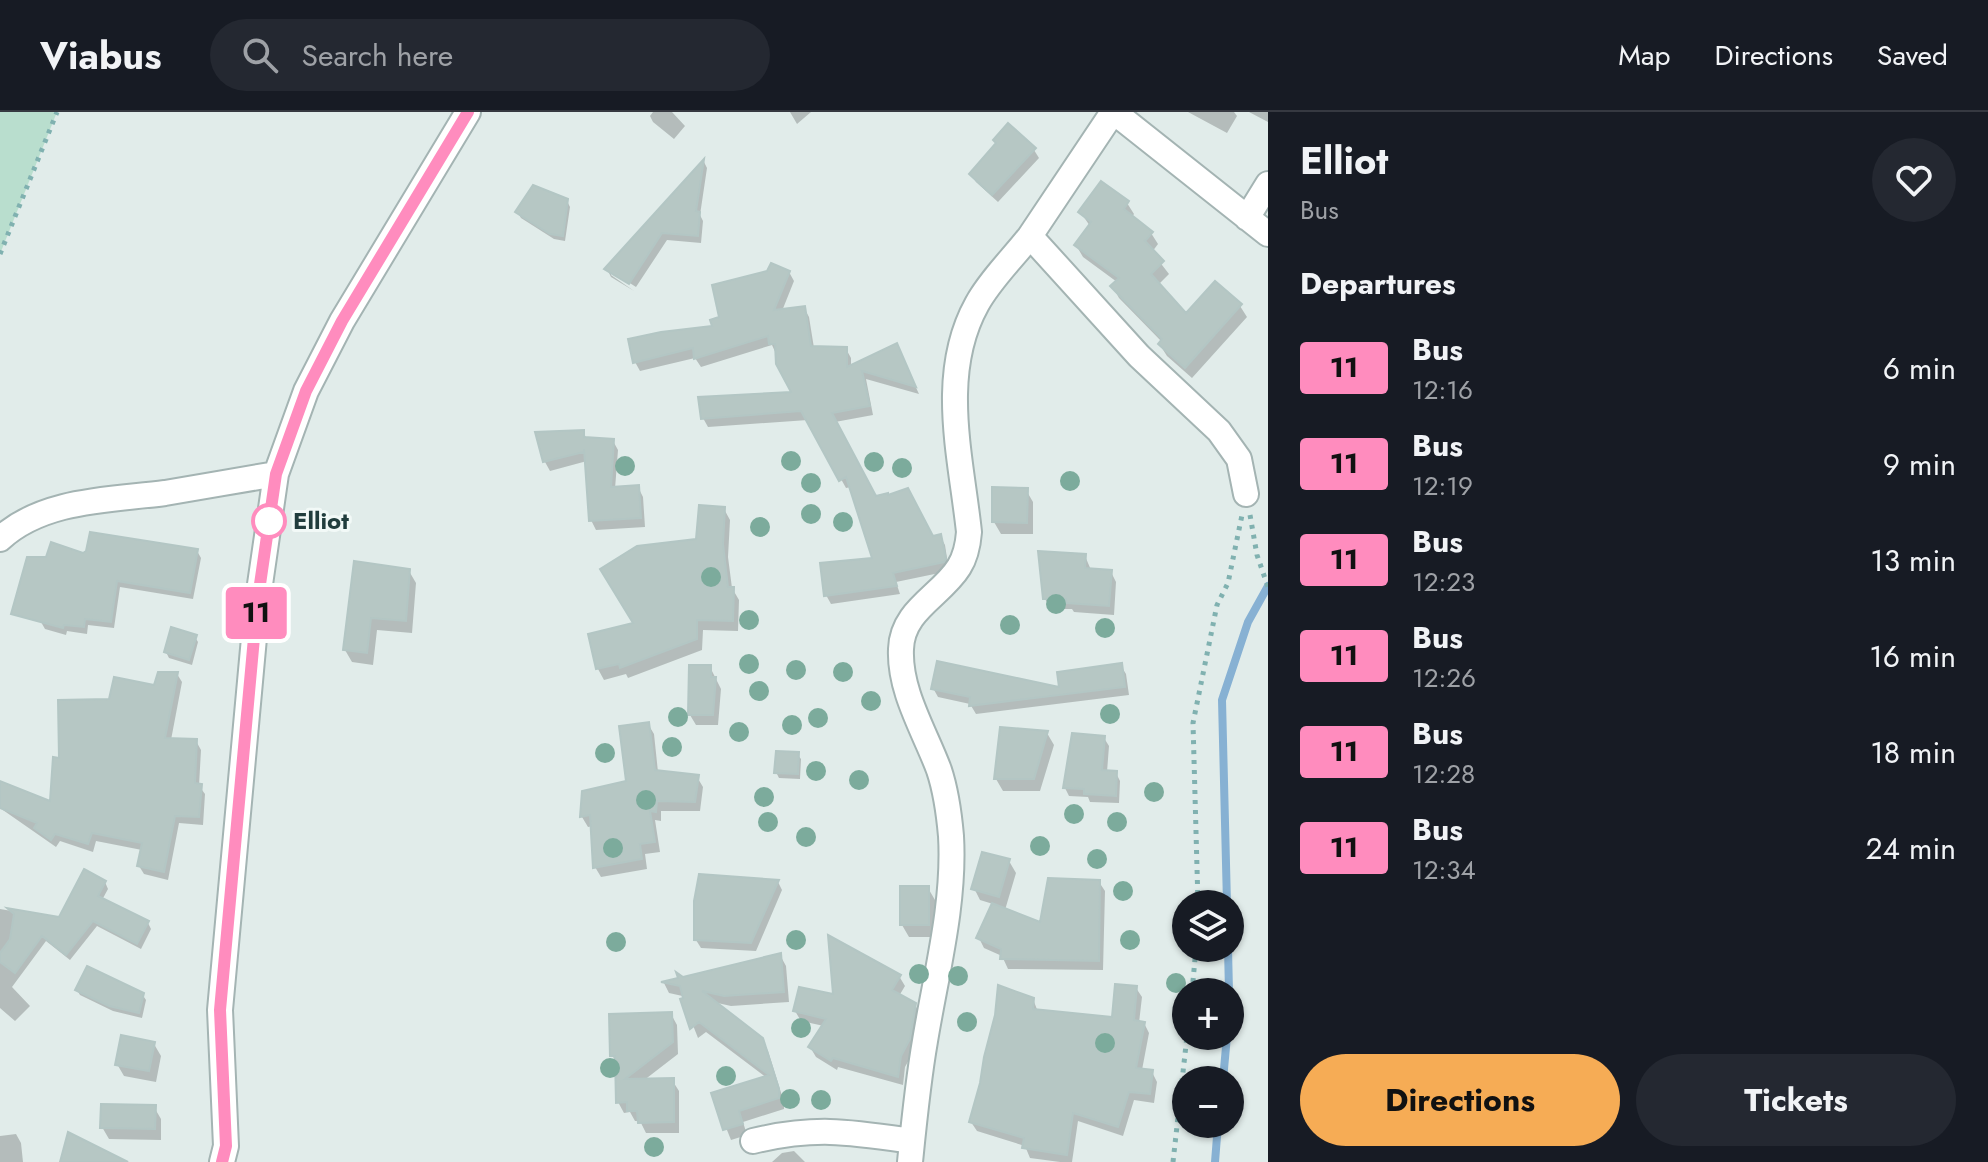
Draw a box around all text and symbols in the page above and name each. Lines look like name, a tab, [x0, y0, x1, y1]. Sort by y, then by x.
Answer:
search box	[210, 19, 770, 91]
text: Viabus	[40, 28, 162, 83]
icon: search	[238, 33, 282, 77]
text: Search here	[302, 34, 453, 77]
text: Map	[1618, 35, 1670, 76]
text: Directions	[1714, 35, 1833, 76]
text: Saved	[1877, 35, 1948, 76]
text: Elliot	[1300, 133, 1388, 188]
button: heart	[1872, 138, 1956, 222]
text: Bus	[1300, 191, 1339, 229]
text: Departures	[1300, 262, 1456, 305]
text: Bus	[1412, 328, 1463, 371]
text: 11	[1330, 347, 1358, 388]
text: 6 min	[1883, 347, 1956, 390]
text: 12:16	[1412, 371, 1473, 409]
text: Bus	[1412, 424, 1463, 467]
text: 11	[1330, 443, 1358, 484]
text: 9 min	[1883, 443, 1956, 486]
text: 12:19	[1412, 467, 1473, 505]
place label: Elliot	[293, 503, 349, 538]
marker: Elliot	[252, 504, 286, 538]
text: Bus	[1412, 520, 1463, 563]
text: 11	[1330, 539, 1358, 580]
text: 13 min	[1870, 539, 1956, 582]
text: 12:23	[1412, 563, 1475, 601]
line badge: 11	[220, 587, 292, 639]
text: 11	[242, 592, 270, 633]
text: Bus	[1412, 616, 1463, 659]
text: 11	[1330, 635, 1358, 676]
text: 16 min	[1869, 635, 1956, 678]
text: 12:26	[1412, 659, 1476, 697]
text: Bus	[1412, 712, 1463, 755]
text: 11	[1330, 731, 1358, 772]
text: 18 min	[1870, 731, 1956, 774]
text: 12:28	[1412, 755, 1475, 793]
text: Bus	[1412, 808, 1463, 851]
text: 11	[1330, 827, 1358, 868]
text: 24 min	[1865, 827, 1956, 870]
text: 12:34	[1412, 851, 1476, 889]
map controls	[1172, 890, 1244, 1138]
button: layers	[1172, 890, 1244, 962]
button: +	[1172, 978, 1244, 1050]
button: Directions	[1300, 1054, 1620, 1146]
button: Tickets	[1636, 1054, 1956, 1146]
button: −	[1172, 1066, 1244, 1138]

